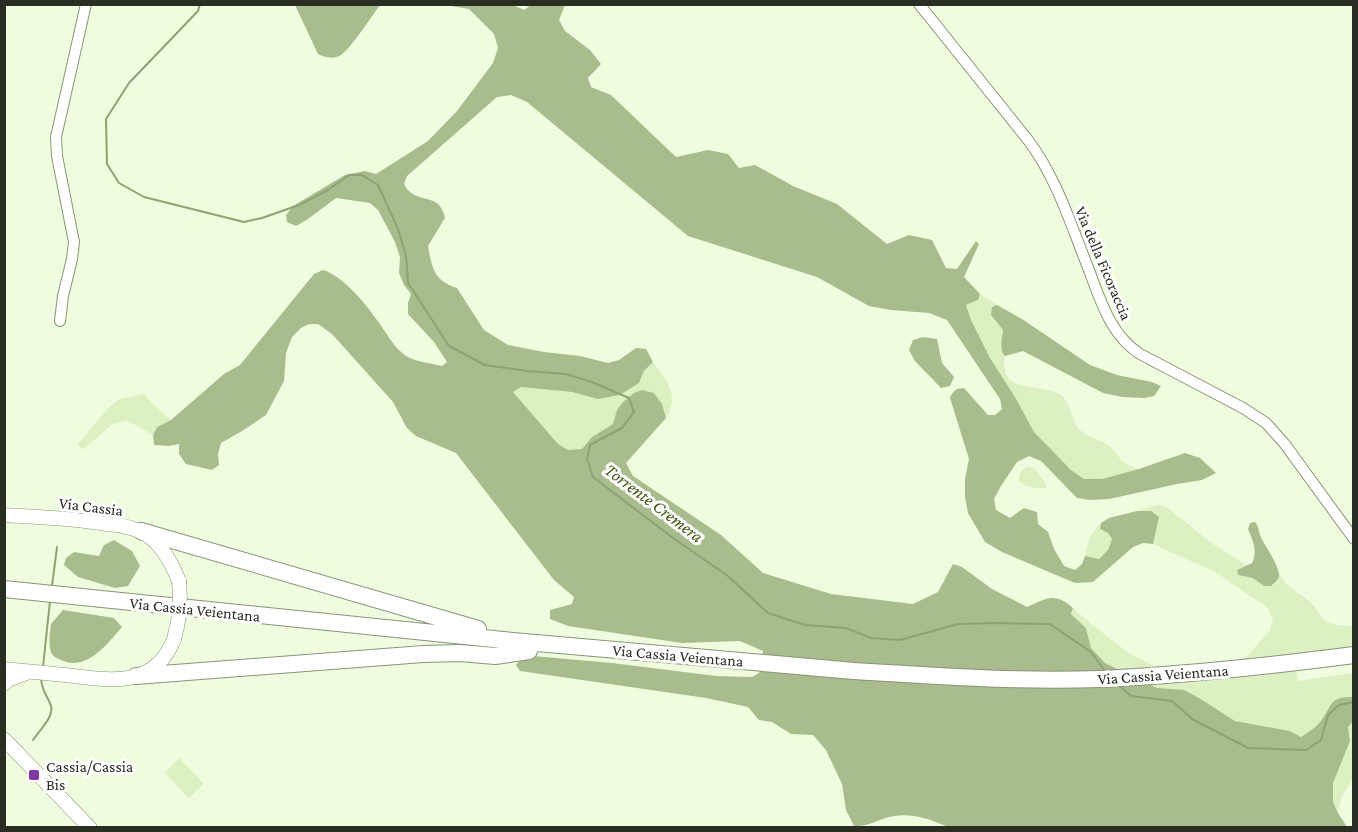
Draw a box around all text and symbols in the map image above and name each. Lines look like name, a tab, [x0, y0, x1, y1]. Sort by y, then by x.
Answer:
street label: Via della Ficoraccia	[1072, 204, 1135, 323]
water label: Torrente Cremera	[601, 459, 708, 547]
street label: Via Cassia	[58, 494, 125, 519]
street label: Via Cassia Veientana	[129, 594, 262, 625]
street label: Via Cassia Veientana	[612, 641, 745, 670]
street label: Via Cassia Veientana	[1097, 661, 1230, 688]
place label: Cassia/Cassia Bis	[46, 758, 134, 793]
marker: Cassia/Cassia Bis	[27, 768, 41, 782]

